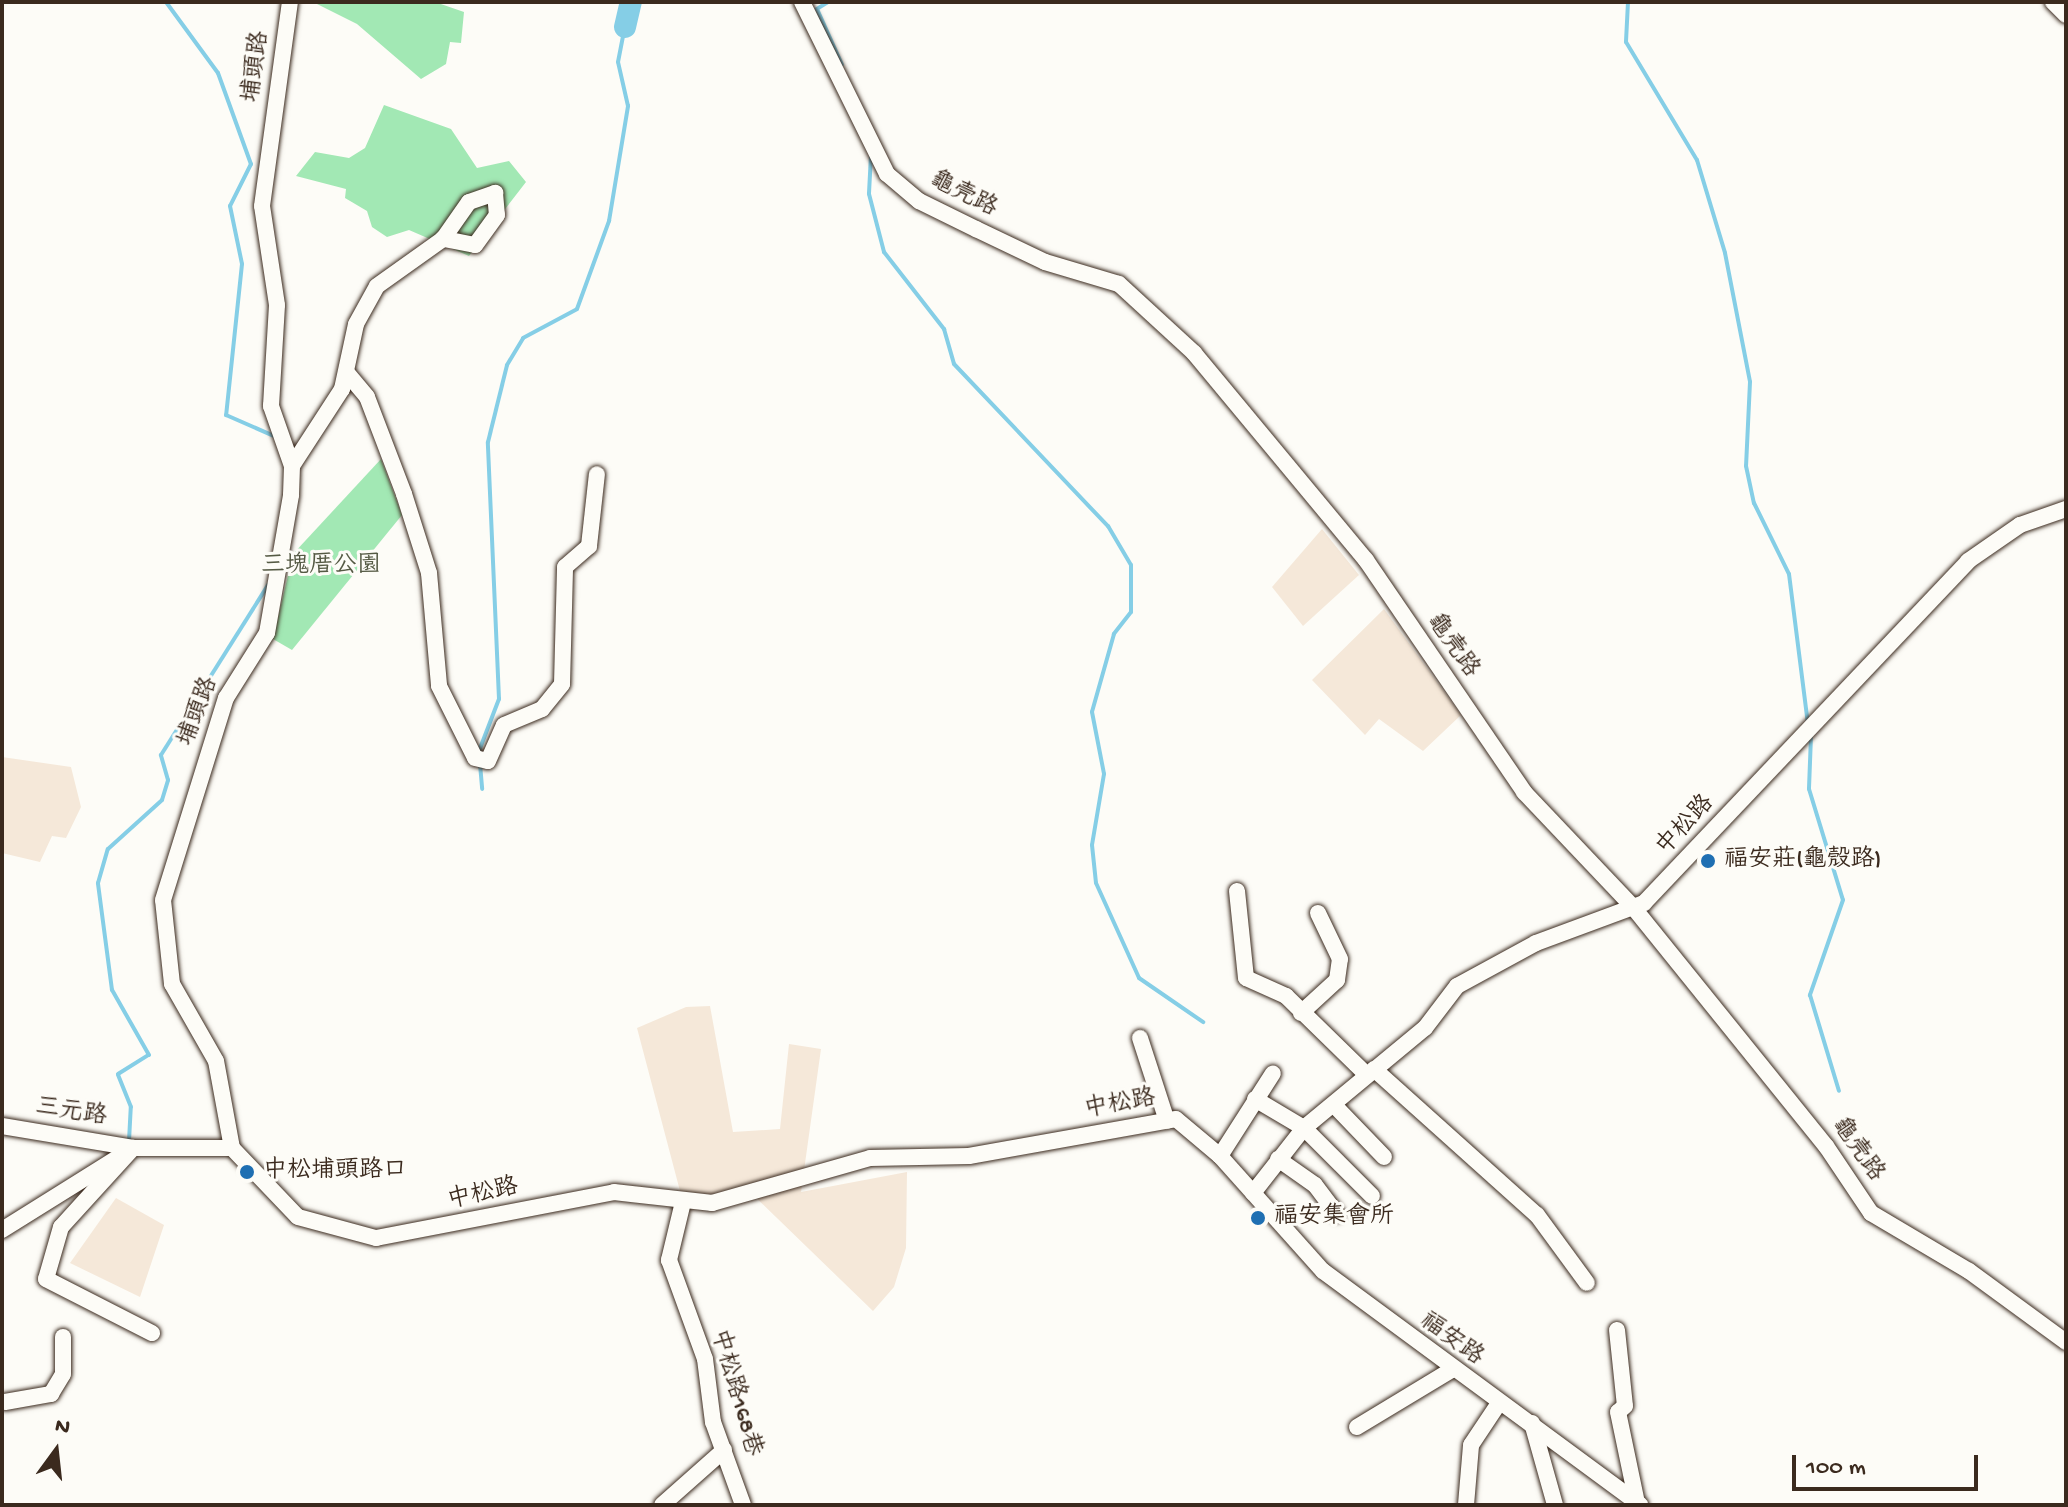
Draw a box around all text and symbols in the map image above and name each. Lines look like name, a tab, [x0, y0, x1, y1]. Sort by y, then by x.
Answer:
street label: 埔頭路	[238, 29, 276, 105]
street label: 龜壳路	[924, 166, 1002, 224]
park label: 三塊厝公園	[261, 553, 381, 581]
street label: 龜壳路	[1420, 608, 1484, 684]
street label: 埔頭路	[173, 673, 225, 751]
street label: 中松路	[1651, 790, 1721, 862]
place label: 福安莊(龜殼路)	[1724, 847, 1882, 875]
marker: 福安莊(龜殼路)	[1699, 852, 1717, 870]
street label: 中松路	[1082, 1085, 1158, 1125]
street label: 三元路	[33, 1093, 109, 1133]
street label: 龜壳路	[1825, 1112, 1889, 1188]
place label: 中松埔頭路口	[263, 1158, 407, 1186]
marker: 中松埔頭路口	[238, 1163, 256, 1181]
street label: 中松路	[445, 1173, 521, 1217]
place label: 福安集會所	[1274, 1204, 1394, 1232]
marker: 福安集會所	[1249, 1209, 1267, 1227]
street label: 福安路	[1413, 1307, 1489, 1373]
street label: 中松路168巷	[703, 1326, 767, 1460]
north arrow	[16, 1411, 96, 1491]
text: N	[52, 1413, 73, 1442]
scale bar	[1796, 1439, 1982, 1489]
text: 100 m	[1806, 1454, 1866, 1483]

